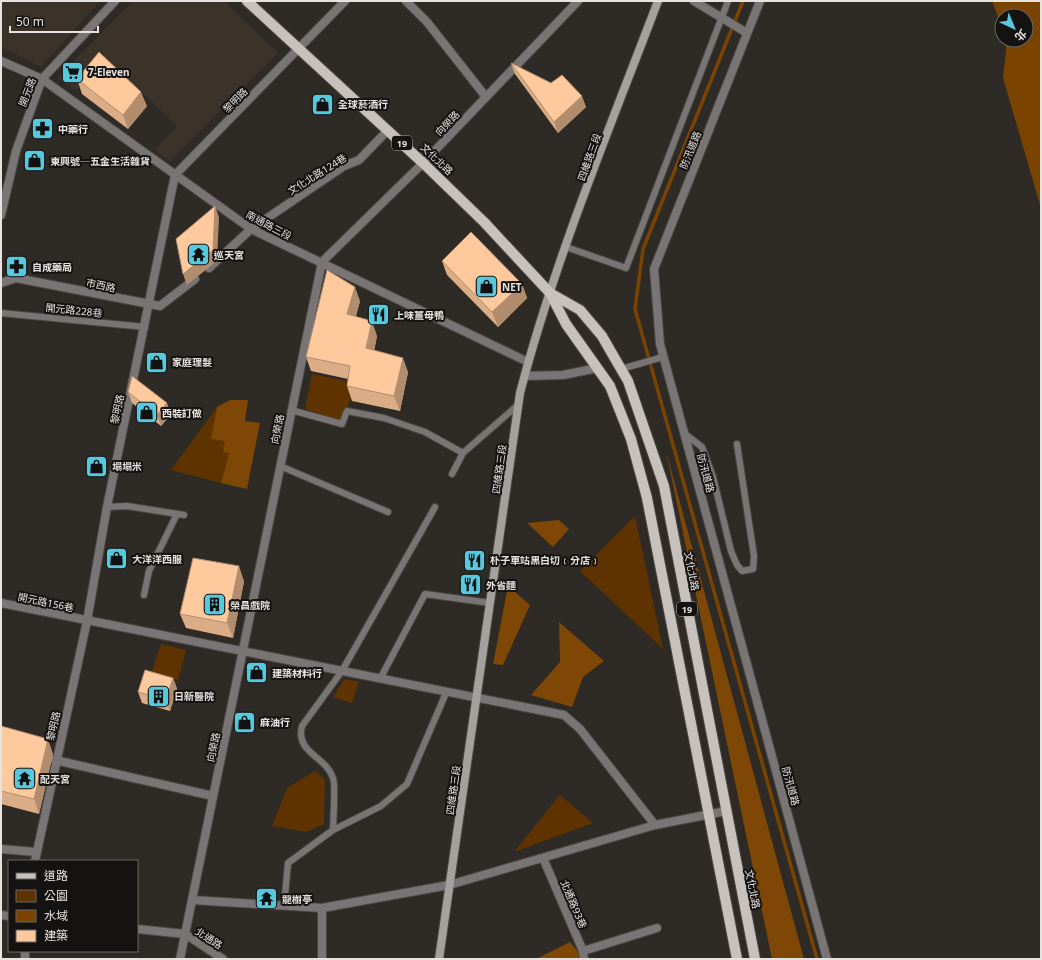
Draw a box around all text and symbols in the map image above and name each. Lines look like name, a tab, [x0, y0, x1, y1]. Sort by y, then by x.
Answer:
scale bar	[10, 8, 98, 34]
north arrow	[994, 8, 1034, 48]
text: 50 m	[16, 13, 44, 30]
text: 北	[1012, 26, 1030, 45]
supermarket icon: 7-Eleven	[59, 59, 85, 85]
place label: 7-Eleven	[88, 65, 129, 79]
street label: 開元路	[15, 75, 39, 109]
street label: 黎明路	[219, 84, 251, 116]
shop icon: 全球菸酒行	[309, 91, 335, 117]
place label: 全球菸酒行	[338, 97, 388, 111]
street label: 向榮路	[432, 107, 462, 139]
pharmacy icon: 中藥行	[29, 116, 55, 142]
place label: 中藥行	[58, 122, 88, 136]
street label: 防汛道路	[676, 129, 704, 171]
street label: 四維路三段	[574, 131, 604, 183]
road number: 19	[392, 136, 412, 150]
street label: 文化北路	[418, 140, 456, 178]
shop icon: 東興號─五金生活雜貨	[22, 148, 48, 174]
street label: 文化北路124巷	[285, 150, 349, 198]
place label: 東興號─五金生活雜貨	[50, 154, 150, 168]
street label: 南通路三段	[244, 207, 294, 243]
temple icon: 巡天宮	[186, 242, 212, 268]
place label: 巡天宮	[214, 248, 244, 262]
pharmacy icon: 自成藥局	[4, 254, 30, 280]
place label: 自成藥局	[32, 260, 72, 274]
shop icon: NET	[474, 274, 500, 300]
street label: 市西路	[85, 275, 117, 295]
place label: NET	[502, 280, 522, 294]
street label: 開元路228巷	[45, 300, 103, 320]
restaurant icon: 上味薑母鴨	[366, 302, 392, 328]
place label: 上味薑母鴨	[394, 308, 444, 322]
shop icon: 家庭理髮	[144, 349, 170, 375]
place label: 家庭理髮	[172, 355, 212, 369]
street label: 黎明路	[107, 393, 127, 425]
shop icon: 西裝訂做	[133, 400, 159, 426]
place label: 西裝訂做	[162, 406, 202, 420]
street label: 向榮路	[267, 413, 287, 445]
street label: 四維路三段	[489, 443, 509, 495]
street label: 防汛道路	[694, 452, 718, 494]
shop icon: 塌塌米	[84, 453, 110, 479]
place label: 塌塌米	[112, 459, 142, 473]
shop icon: 大洋洋西服	[104, 546, 130, 572]
restaurant icon: 朴子車站黑白切﹝分店﹞	[461, 547, 487, 573]
street label: 文化北路	[681, 550, 703, 592]
place label: 大洋洋西服	[132, 552, 182, 566]
place label: 朴子車站黑白切﹝分店﹞	[490, 553, 600, 567]
restaurant icon: 外省麵	[457, 572, 483, 598]
place label: 外省麵	[486, 578, 516, 592]
street label: 開元路156巷	[17, 589, 75, 615]
building icon: 榮昌戲院	[202, 592, 228, 618]
place label: 榮昌戲院	[230, 598, 270, 612]
road number: 19	[677, 602, 697, 616]
shop icon: 建築材料行	[243, 660, 269, 686]
place label: 建築材料行	[272, 666, 322, 680]
building icon: 日新醫院	[146, 683, 172, 709]
place label: 日新醫院	[174, 689, 214, 703]
shop icon: 麻油行	[231, 709, 257, 735]
street label: 黎明路	[43, 710, 63, 742]
place label: 麻油行	[260, 715, 290, 729]
street label: 向榮路	[203, 731, 223, 763]
street label: 四維路三段	[443, 764, 463, 816]
street label: 防汛道路	[779, 765, 803, 807]
temple icon: 配天宮	[11, 766, 37, 792]
place label: 配天宮	[40, 772, 70, 786]
legend	[8, 860, 138, 952]
text: 道路	[44, 867, 68, 884]
street label: 文化北路	[742, 868, 764, 910]
street label: 北通路93巷	[558, 878, 590, 930]
temple icon: 龍樹亭	[253, 886, 279, 912]
text: 公園	[44, 887, 68, 904]
place label: 龍樹亭	[282, 892, 312, 906]
text: 水域	[44, 907, 68, 924]
street label: 北通路	[193, 924, 225, 952]
text: 建築	[44, 927, 68, 944]

